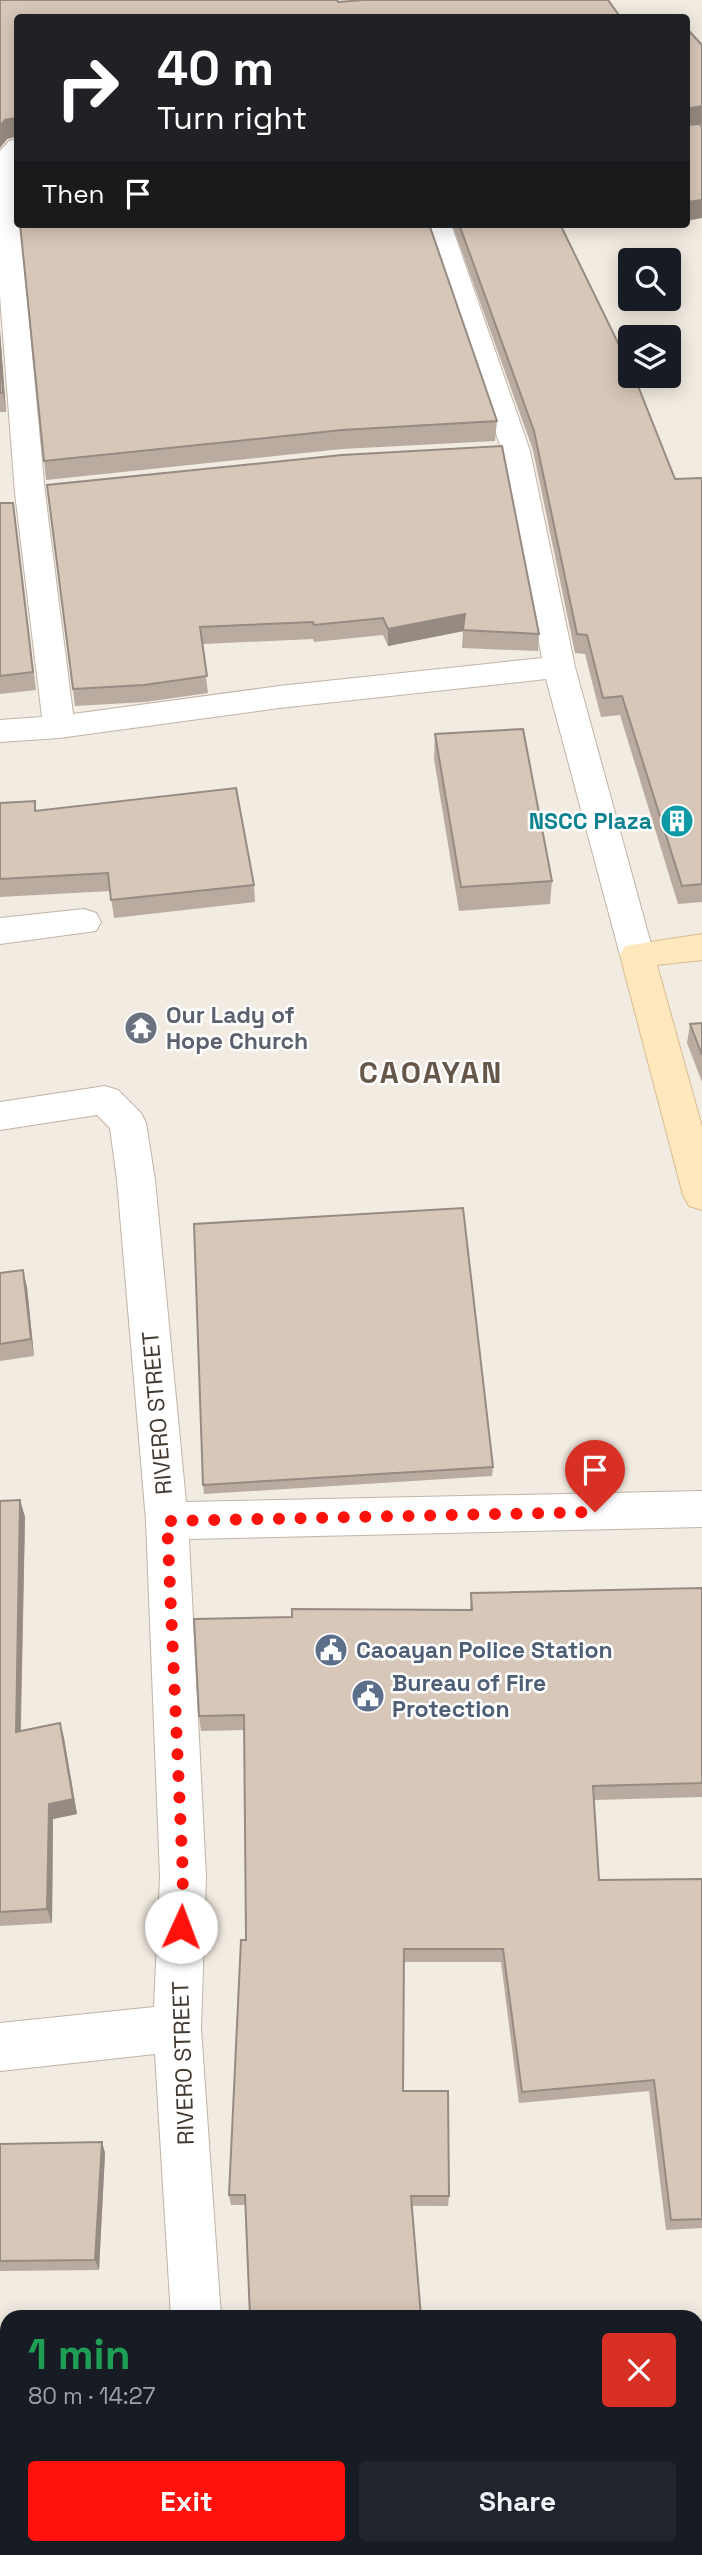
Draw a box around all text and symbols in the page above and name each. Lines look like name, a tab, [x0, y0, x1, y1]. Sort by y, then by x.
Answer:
text: 40 m	[157, 37, 274, 99]
icon: right	[42, 42, 133, 133]
text: Turn right	[157, 98, 307, 138]
icon: arrive	[119, 175, 157, 213]
text: Then	[42, 177, 105, 211]
map controls	[618, 248, 681, 388]
button: search	[618, 248, 681, 311]
button: layers	[618, 325, 681, 388]
building icon: NSCC Plaza	[658, 802, 696, 840]
place label: NSCC Plaza	[529, 806, 652, 836]
place label: Our Lady of Hope Church	[166, 1000, 308, 1056]
temple icon: Our Lady of Hope Church	[122, 1009, 160, 1047]
district label: CAOAYAN	[359, 1053, 503, 1092]
street label: RIVERO STREET	[135, 1330, 179, 1496]
pin	[565, 1440, 625, 1512]
icon: arrive	[576, 1451, 614, 1489]
public building icon: Caoayan Police Station	[312, 1631, 350, 1669]
place label: Caoayan Police Station	[356, 1635, 613, 1665]
place label: Bureau of Fire Protection	[392, 1668, 546, 1724]
public building icon: Bureau of Fire Protection	[349, 1677, 387, 1715]
position arrow	[144, 1890, 218, 1964]
street label: RIVERO STREET	[165, 1981, 201, 2145]
text: 1 min	[28, 2328, 131, 2381]
button: close	[602, 2333, 676, 2407]
text: 80 m · 14:27	[28, 2381, 155, 2411]
button: Exit	[28, 2461, 345, 2541]
button: Share	[359, 2461, 676, 2541]

